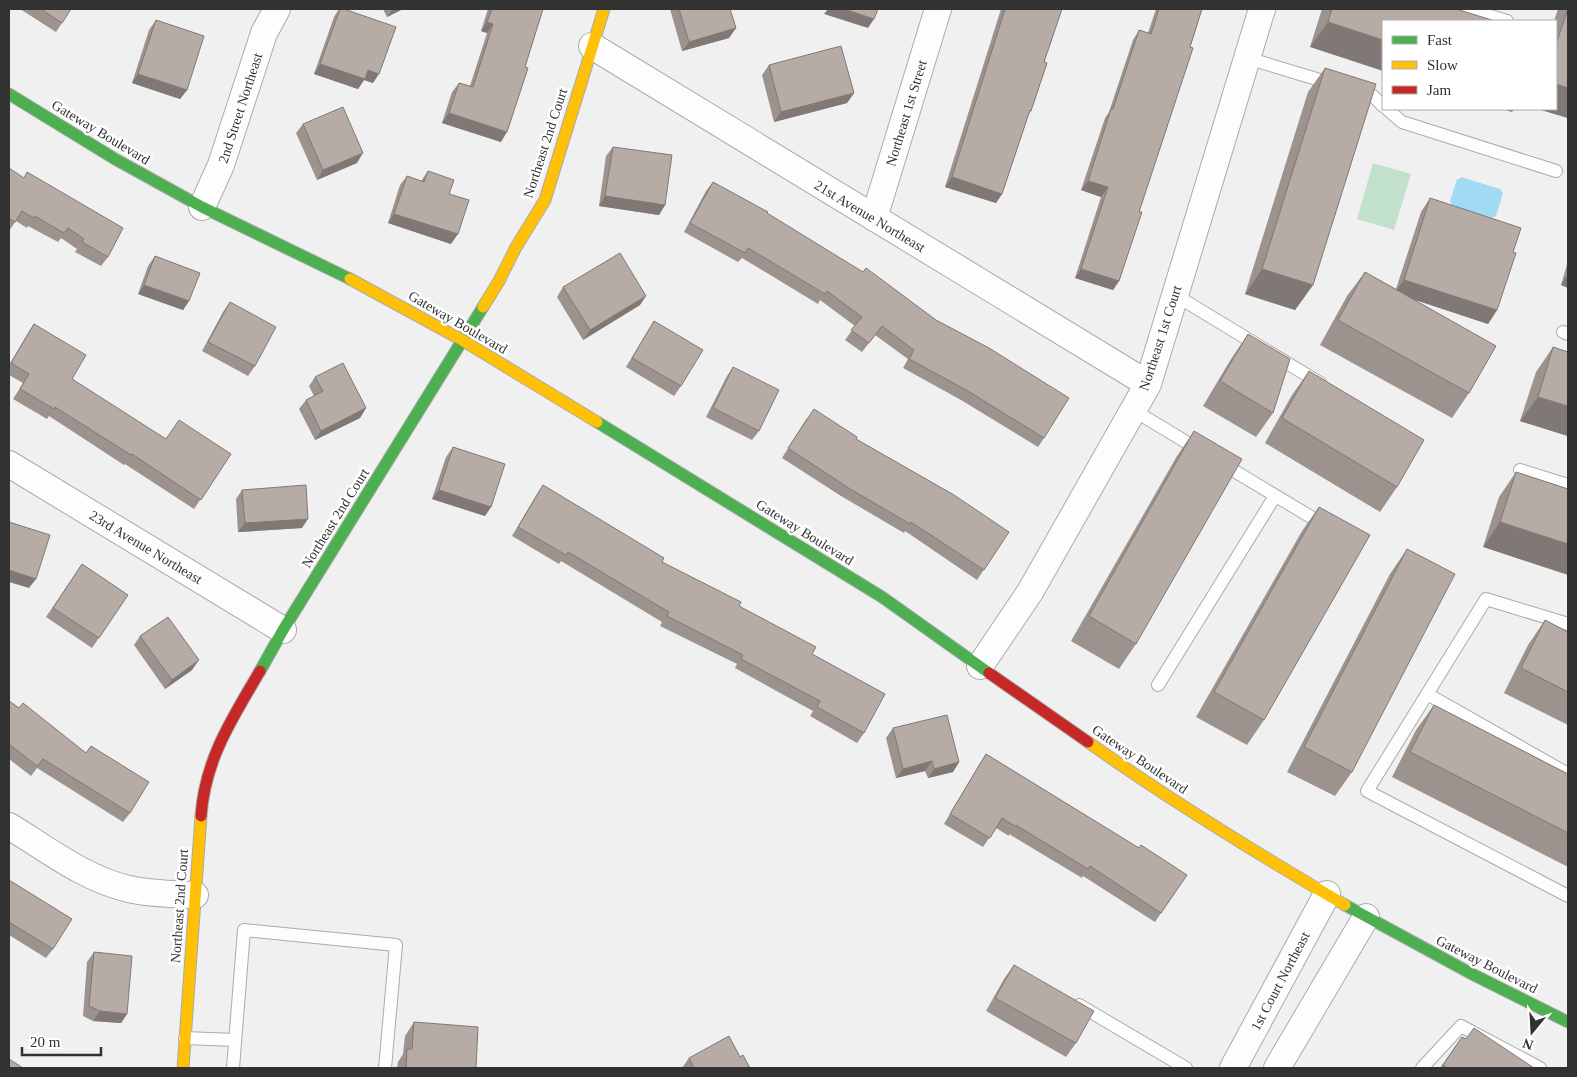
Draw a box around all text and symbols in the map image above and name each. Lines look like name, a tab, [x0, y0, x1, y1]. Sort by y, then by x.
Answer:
legend	[1382, 20, 1557, 110]
text: Fast	[1427, 32, 1453, 48]
street label: 2nd Street Northeast	[216, 51, 265, 165]
text: Slow	[1427, 57, 1458, 73]
street label: Northeast 1st Street	[883, 58, 930, 168]
text: Jam	[1427, 82, 1451, 98]
street label: Northeast 2nd Court	[521, 86, 570, 200]
street label: Gateway Boulevard	[49, 97, 152, 168]
street label: 21st Avenue Northeast	[812, 177, 928, 255]
street label: Northeast 1st Court	[1136, 284, 1185, 393]
street label: Gateway Boulevard	[406, 288, 510, 357]
street label: Northeast 2nd Court	[299, 466, 372, 571]
street label: Gateway Boulevard	[753, 496, 856, 568]
street label: 23rd Avenue Northeast	[87, 508, 205, 587]
street label: Gateway Boulevard	[1089, 722, 1190, 797]
street label: Northeast 2nd Court	[168, 848, 191, 964]
street label: 1st Court Northeast	[1248, 929, 1313, 1033]
street label: Gateway Boulevard	[1434, 932, 1540, 996]
north arrow	[1507, 1007, 1557, 1057]
scale bar	[22, 1024, 101, 1056]
text: 20 m	[30, 1034, 61, 1050]
text: N	[1521, 1035, 1535, 1053]

